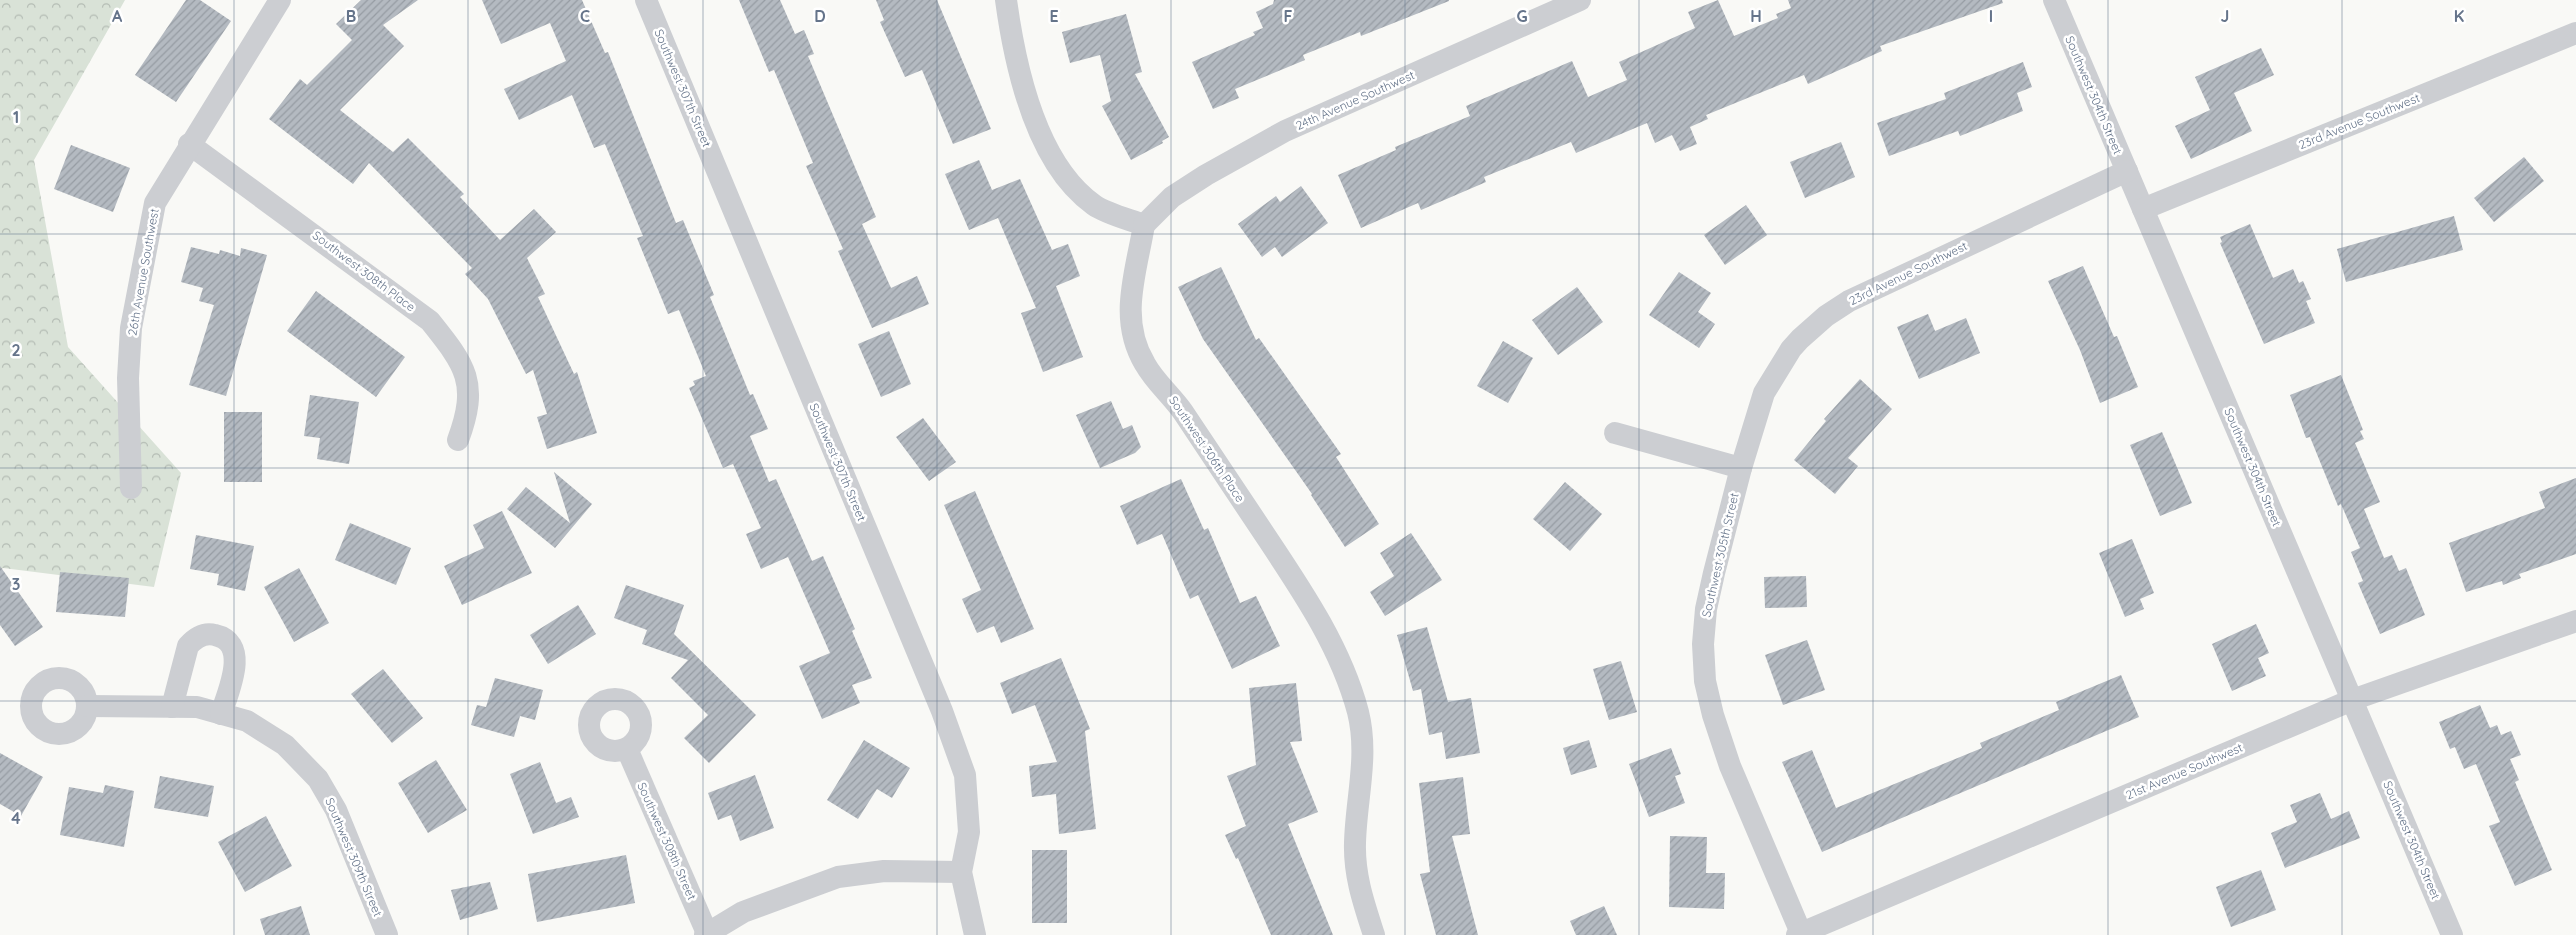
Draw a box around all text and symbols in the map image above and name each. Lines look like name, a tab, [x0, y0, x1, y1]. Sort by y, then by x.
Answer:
text: A	[112, 6, 123, 26]
text: B	[346, 6, 356, 26]
text: C	[580, 6, 590, 26]
text: D	[814, 6, 826, 26]
text: E	[1049, 6, 1059, 26]
text: F	[1284, 6, 1293, 26]
text: G	[1516, 6, 1528, 26]
text: H	[1750, 6, 1762, 26]
text: I	[1989, 6, 1993, 26]
text: J	[2221, 6, 2229, 26]
text: K	[2454, 6, 2464, 26]
street label: Southwest 307th Street	[651, 27, 715, 149]
street label: Southwest 304th Street	[2062, 34, 2126, 156]
street label: 24th Avenue Southwest	[1293, 67, 1417, 133]
street label: 23rd Avenue Southwest	[2296, 90, 2422, 152]
text: 1	[13, 107, 19, 127]
street label: 26th Avenue Southwest	[124, 207, 162, 337]
street label: Southwest 308th Place	[310, 227, 418, 315]
street label: 23rd Avenue Southwest	[1847, 238, 1969, 308]
text: 2	[11, 340, 21, 360]
street label: Southwest 306th Place	[1166, 393, 1248, 505]
street label: Southwest 307th Street	[806, 401, 870, 523]
street label: Southwest 304th Street	[2221, 406, 2285, 528]
street label: Southwest 305th Street	[1698, 491, 1742, 619]
text: 3	[12, 574, 20, 594]
street label: 21st Avenue Southwest	[2123, 740, 2245, 802]
street label: Southwest 304th Street	[2380, 779, 2444, 901]
street label: Southwest 308th Street	[634, 780, 700, 902]
street label: Southwest 309th Street	[322, 795, 386, 919]
text: 4	[11, 808, 21, 828]

